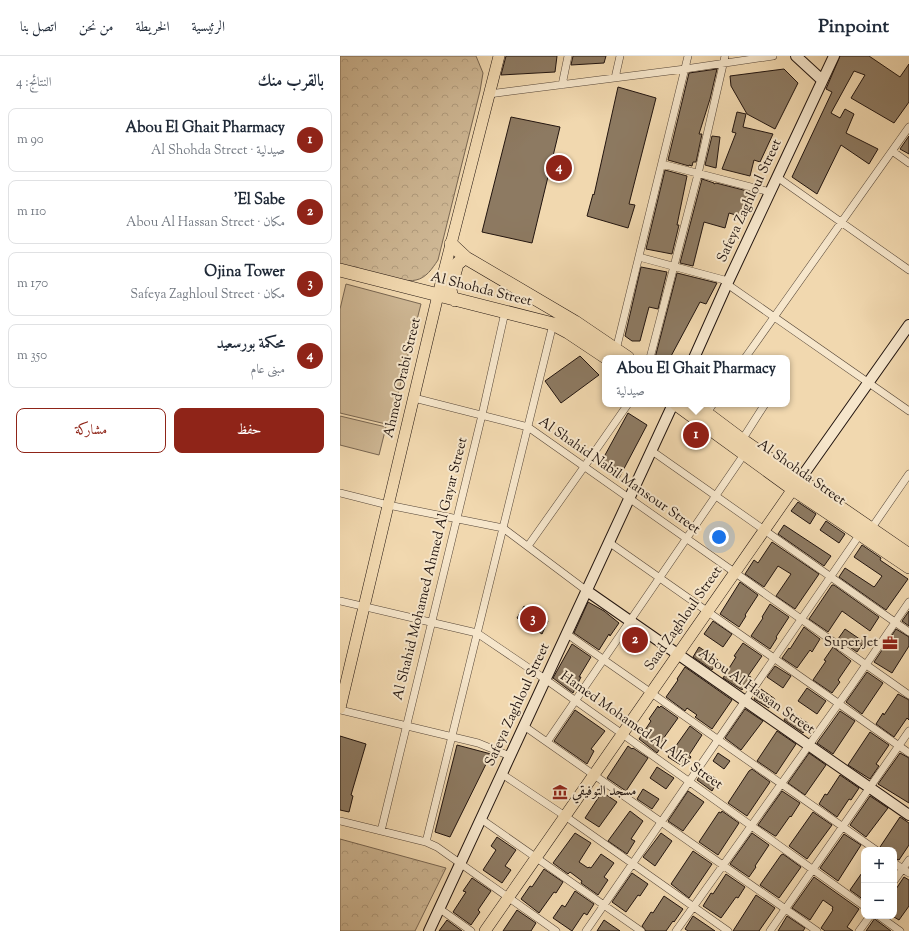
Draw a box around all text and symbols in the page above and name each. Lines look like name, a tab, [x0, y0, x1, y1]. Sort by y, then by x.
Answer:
text: Pinpoint	[818, 14, 889, 41]
text: اتصل بنا	[20, 18, 57, 38]
text: من نحن	[79, 18, 113, 38]
text: الخريطة	[135, 18, 170, 38]
text: الرئيسية	[192, 18, 225, 38]
text: بالقرب منك	[258, 70, 324, 94]
text: النتائج: 4	[16, 74, 52, 92]
text: Abou El Ghait Pharmacy	[125, 118, 285, 139]
text: 90 m	[17, 131, 44, 149]
text: 1	[308, 131, 312, 149]
street label: Safeya Zaghloul Street	[713, 136, 787, 266]
text: صيدلية · Al Shohda Street	[151, 142, 285, 160]
pin: 4	[546, 153, 572, 183]
text: El Sabe'	[234, 190, 285, 211]
text: 110 m	[17, 203, 46, 221]
text: 2	[307, 203, 313, 221]
text: مكان · Abou Al Hassan Street	[126, 214, 285, 232]
text: Ojina Tower	[204, 262, 285, 283]
street label: Al Shohda Street	[428, 268, 534, 312]
text: 170 m	[17, 275, 48, 293]
text: 3	[307, 275, 313, 293]
text: مكان · Safeya Zaghloul Street	[130, 286, 285, 304]
street label: Ahmed Orabi Street	[379, 316, 427, 440]
text: محكمة بورسعيد	[217, 334, 285, 355]
text: 350 m	[17, 347, 47, 365]
text: 4	[307, 347, 313, 365]
popup	[602, 355, 790, 407]
text: Abou El Ghait Pharmacy	[616, 359, 776, 380]
text: مبنى عام	[251, 361, 285, 379]
text: صيدلية	[616, 383, 645, 401]
button: مشاركة	[16, 408, 166, 453]
button: حفظ	[174, 408, 324, 453]
street label: Al Shahid Nabil Mansour Street	[534, 412, 704, 540]
pin: 1	[683, 420, 709, 450]
street label: Al Shahid Mohamed Ahmed Al Gayar Street	[389, 435, 473, 702]
street label: Al Shohda Street	[753, 435, 849, 511]
your location	[709, 527, 729, 547]
street label: Saad Zaghloul Street	[640, 562, 728, 675]
pin: 3	[520, 604, 546, 634]
pin: 2	[622, 625, 648, 655]
place label: Super Jet	[824, 633, 878, 653]
office icon: Super Jet	[881, 634, 899, 652]
street label: Safeya Zaghloul Street	[481, 640, 555, 770]
street label: Abou Al Hassan Street	[694, 644, 819, 740]
street label: Hamed Mohamed Al Alfy Street	[556, 667, 727, 795]
place label: مسجد التوفيقي	[572, 782, 636, 804]
museum icon: مسجد التوفيقي	[551, 783, 569, 801]
map controls	[861, 847, 897, 919]
button: +	[861, 847, 897, 883]
button: −	[861, 883, 897, 919]

